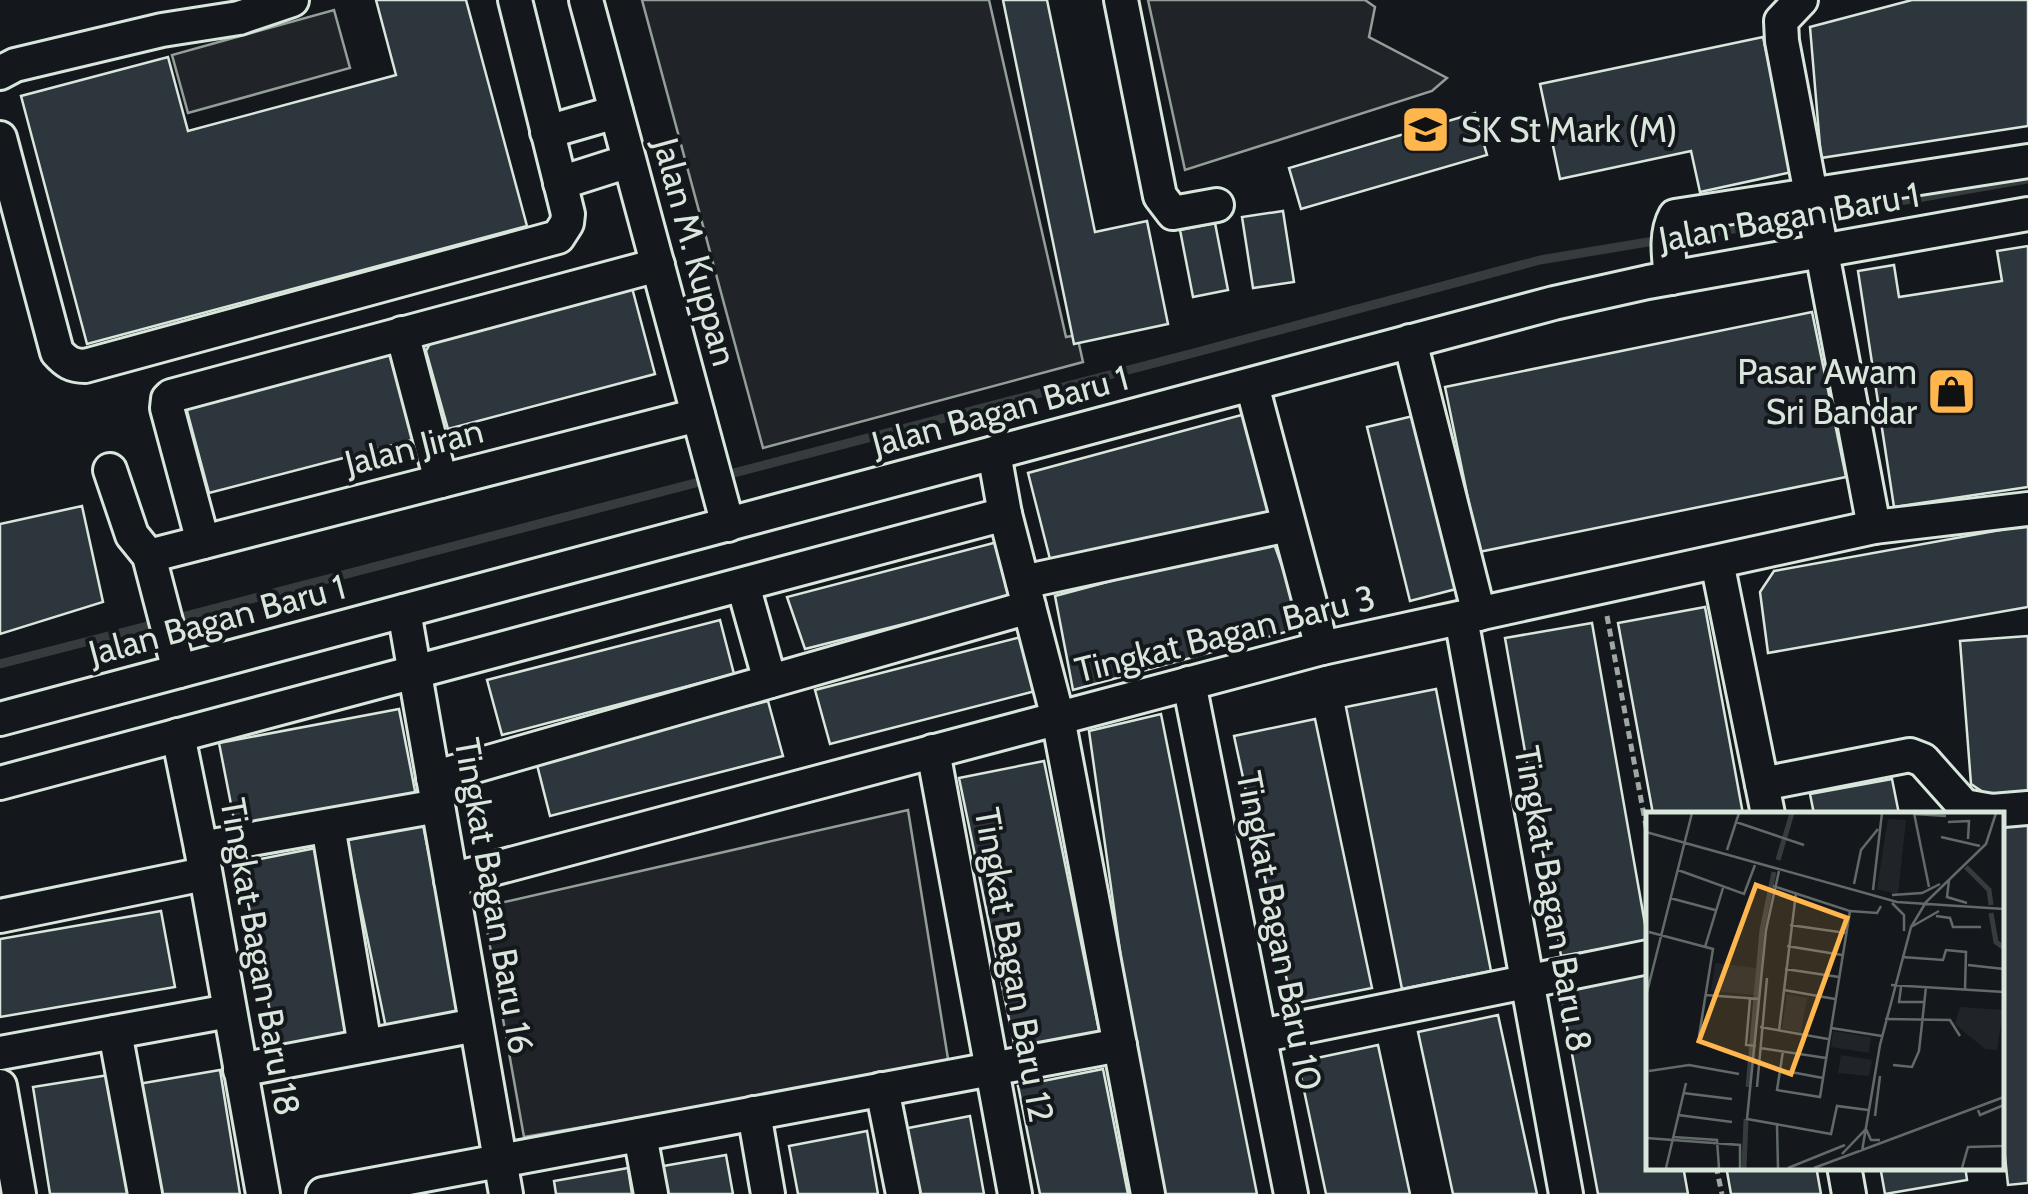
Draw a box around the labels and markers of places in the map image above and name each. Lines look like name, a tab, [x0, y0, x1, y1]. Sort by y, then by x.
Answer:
school or university icon: SK St Mark (M)	[1400, 104, 1452, 156]
place label: SK St Mark (M)	[1461, 108, 1678, 151]
place label: Pasar Awam Sri Bandar	[1737, 350, 1917, 433]
shop icon: Pasar Awam Sri Bandar	[1926, 366, 1978, 418]

